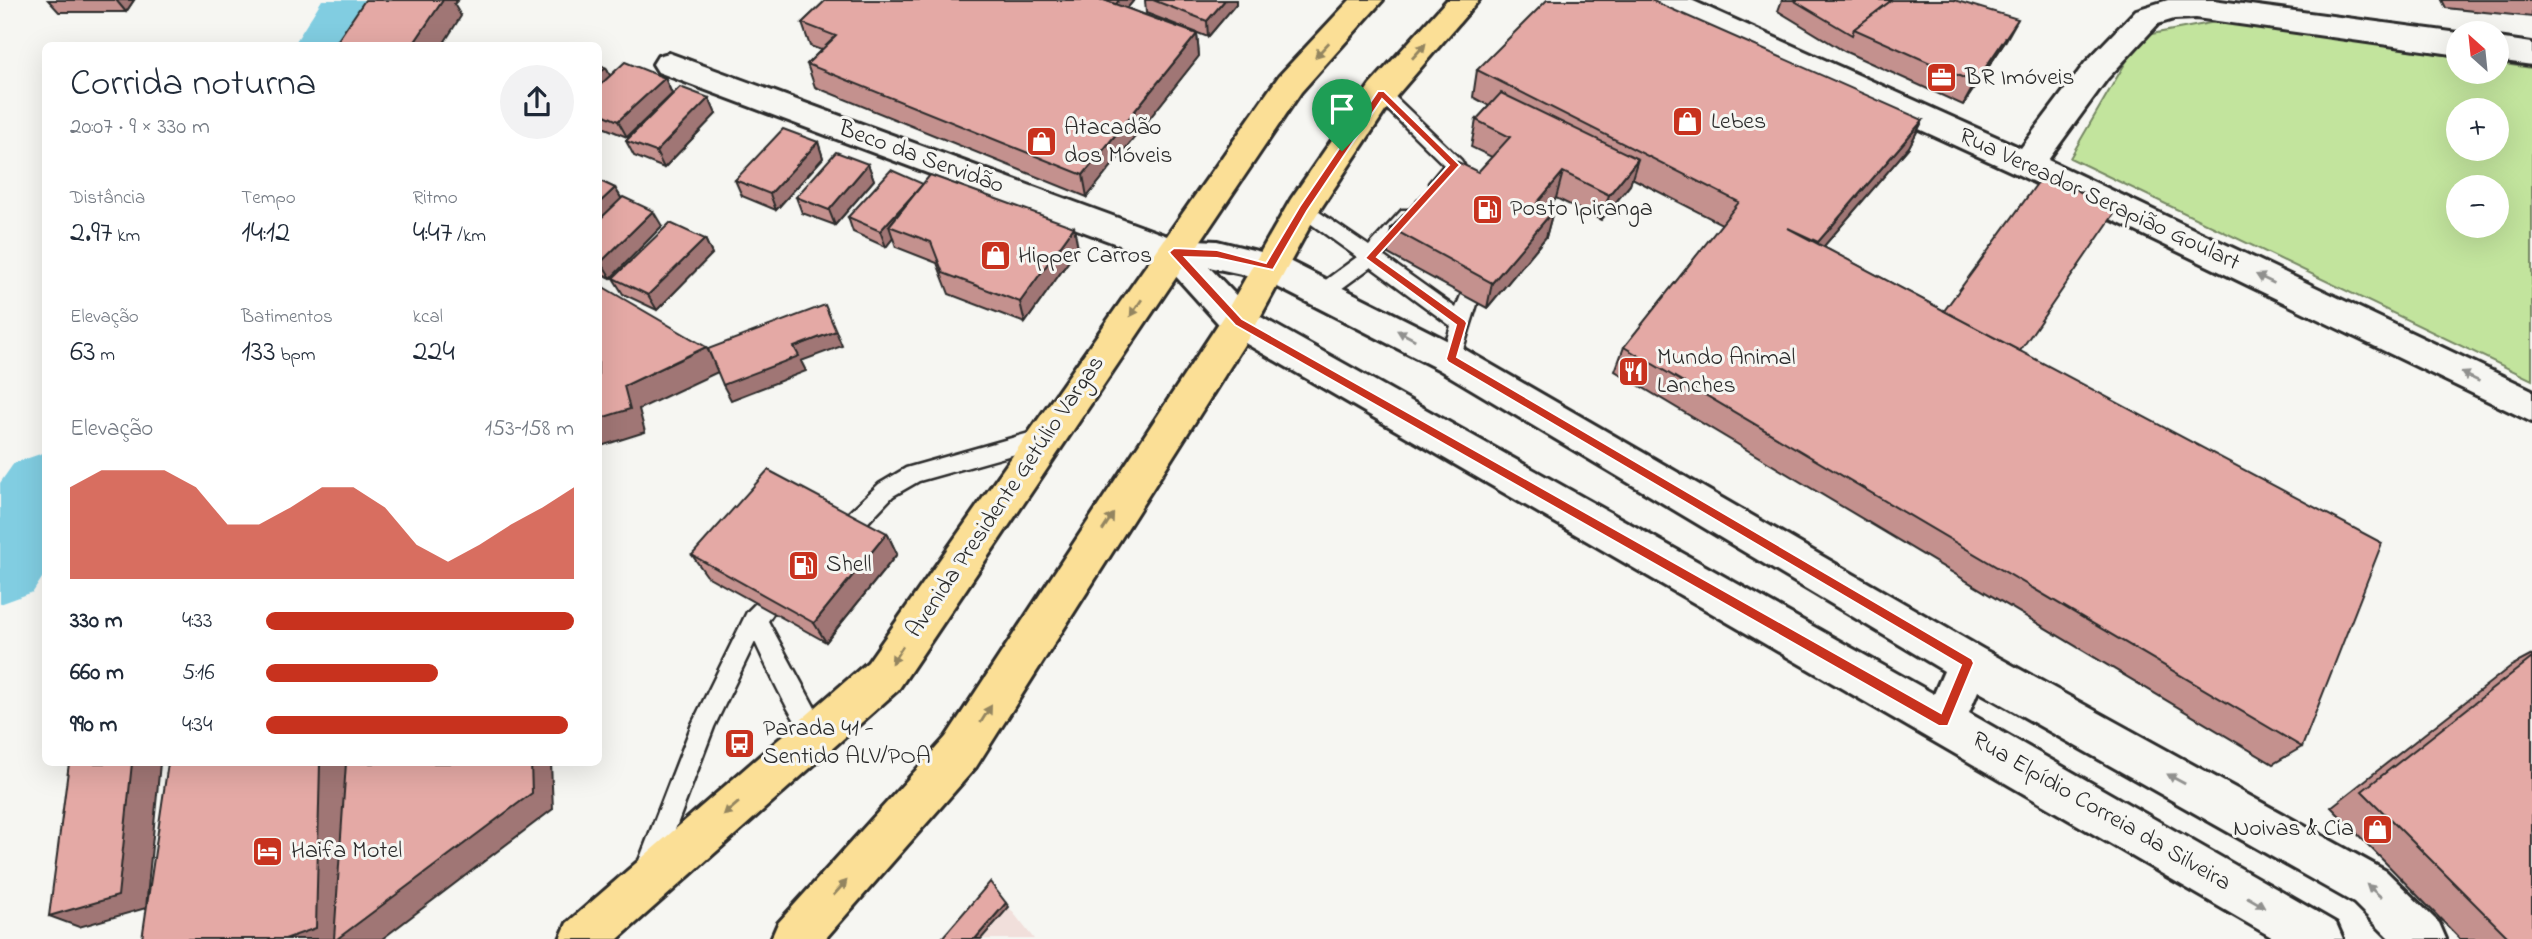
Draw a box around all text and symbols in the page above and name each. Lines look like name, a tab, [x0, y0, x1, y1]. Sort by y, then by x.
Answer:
north arrow	[2446, 21, 2510, 84]
map controls	[2446, 21, 2509, 238]
one-way arrow	[1314, 41, 1330, 58]
one-way arrow	[1411, 42, 1426, 59]
text: Corrida noturna	[70, 57, 316, 113]
office icon: BR Imóveis	[1925, 61, 1959, 95]
place label: BR Imóveis	[1964, 61, 2074, 96]
button: share	[500, 65, 574, 139]
pin	[1312, 79, 1372, 151]
icon: arrive	[1323, 90, 1361, 128]
button: +	[2446, 98, 2509, 161]
shop icon: Lebes	[1671, 105, 1705, 139]
place label: Lebes	[1711, 105, 1766, 140]
text: 20:07 · 9 × 330 m	[70, 111, 210, 144]
street label: Beco da Servidão	[832, 111, 1009, 204]
place label: Atacadão dos Móveis	[1064, 111, 1173, 174]
street label: Rua Vereador Serapião Goulart	[1953, 119, 2245, 281]
shop icon: Atacadão dos Móveis	[1024, 125, 1058, 159]
button: −	[2446, 175, 2509, 238]
text: Distância	[70, 185, 145, 212]
text: Tempo	[241, 185, 296, 212]
text: Ritmo	[413, 185, 458, 212]
fuel station icon: Posto Ipiranga	[1470, 192, 1504, 226]
place label: Posto Ipiranga	[1510, 192, 1653, 227]
text: 2.97	[70, 212, 112, 256]
text: 14:12	[241, 212, 290, 256]
text: 4:47	[413, 212, 452, 256]
text: km	[112, 223, 140, 250]
text: /km	[452, 223, 486, 250]
shop icon: Hipper Carros	[978, 239, 1012, 273]
place label: Hipper Carros	[1018, 239, 1152, 274]
one-way arrow	[2255, 273, 2275, 284]
one-way arrow	[1130, 299, 1143, 318]
text: Elevação	[70, 304, 139, 331]
text: Batimentos	[241, 304, 333, 331]
text: kcal	[413, 304, 443, 331]
one-way arrow	[1396, 330, 1416, 341]
text: 63	[70, 331, 96, 375]
text: 133	[241, 331, 276, 375]
text: 224	[413, 331, 455, 375]
place label: Mundo Animal Lanches	[1657, 341, 1796, 404]
text: m	[96, 342, 115, 369]
text: bpm	[276, 342, 316, 369]
street label: Avenida Presidente Getúlio Vargas	[898, 349, 1114, 645]
restaurant icon: Mundo Animal Lanches	[1617, 355, 1651, 389]
one-way arrow	[2460, 371, 2481, 382]
text: Elevação	[70, 413, 153, 446]
text: 153–158 m	[485, 413, 574, 446]
one-way arrow	[1101, 513, 1114, 532]
fuel station icon: Shell	[786, 548, 820, 582]
place label: Shell	[826, 548, 872, 583]
text: 330 m	[70, 605, 123, 638]
text: 4:33	[182, 605, 212, 638]
one-way arrow	[890, 646, 904, 664]
text: 660 m	[70, 657, 124, 690]
text: 5:16	[182, 657, 215, 690]
one-way arrow	[979, 704, 992, 724]
text: 990 m	[70, 709, 117, 742]
text: 4:34	[182, 709, 212, 742]
place label: Parada 41 - Sentido ALV/POA	[763, 712, 931, 775]
street label: Rua Elpídio Correia da Silveira	[1965, 723, 2237, 901]
bus stop icon: Parada 41 - Sentido ALV/POA	[723, 726, 757, 760]
one-way arrow	[2167, 773, 2186, 785]
one-way arrow	[722, 801, 740, 817]
place label: Noivas & Cia	[2233, 812, 2354, 847]
shop icon: Noivas & Cia	[2360, 812, 2394, 846]
hotel icon: Haifa Motel	[251, 834, 285, 868]
place label: Haifa Motel	[291, 834, 402, 869]
one-way arrow	[832, 879, 848, 897]
one-way arrow	[2365, 883, 2383, 899]
one-way arrow	[2246, 896, 2265, 908]

